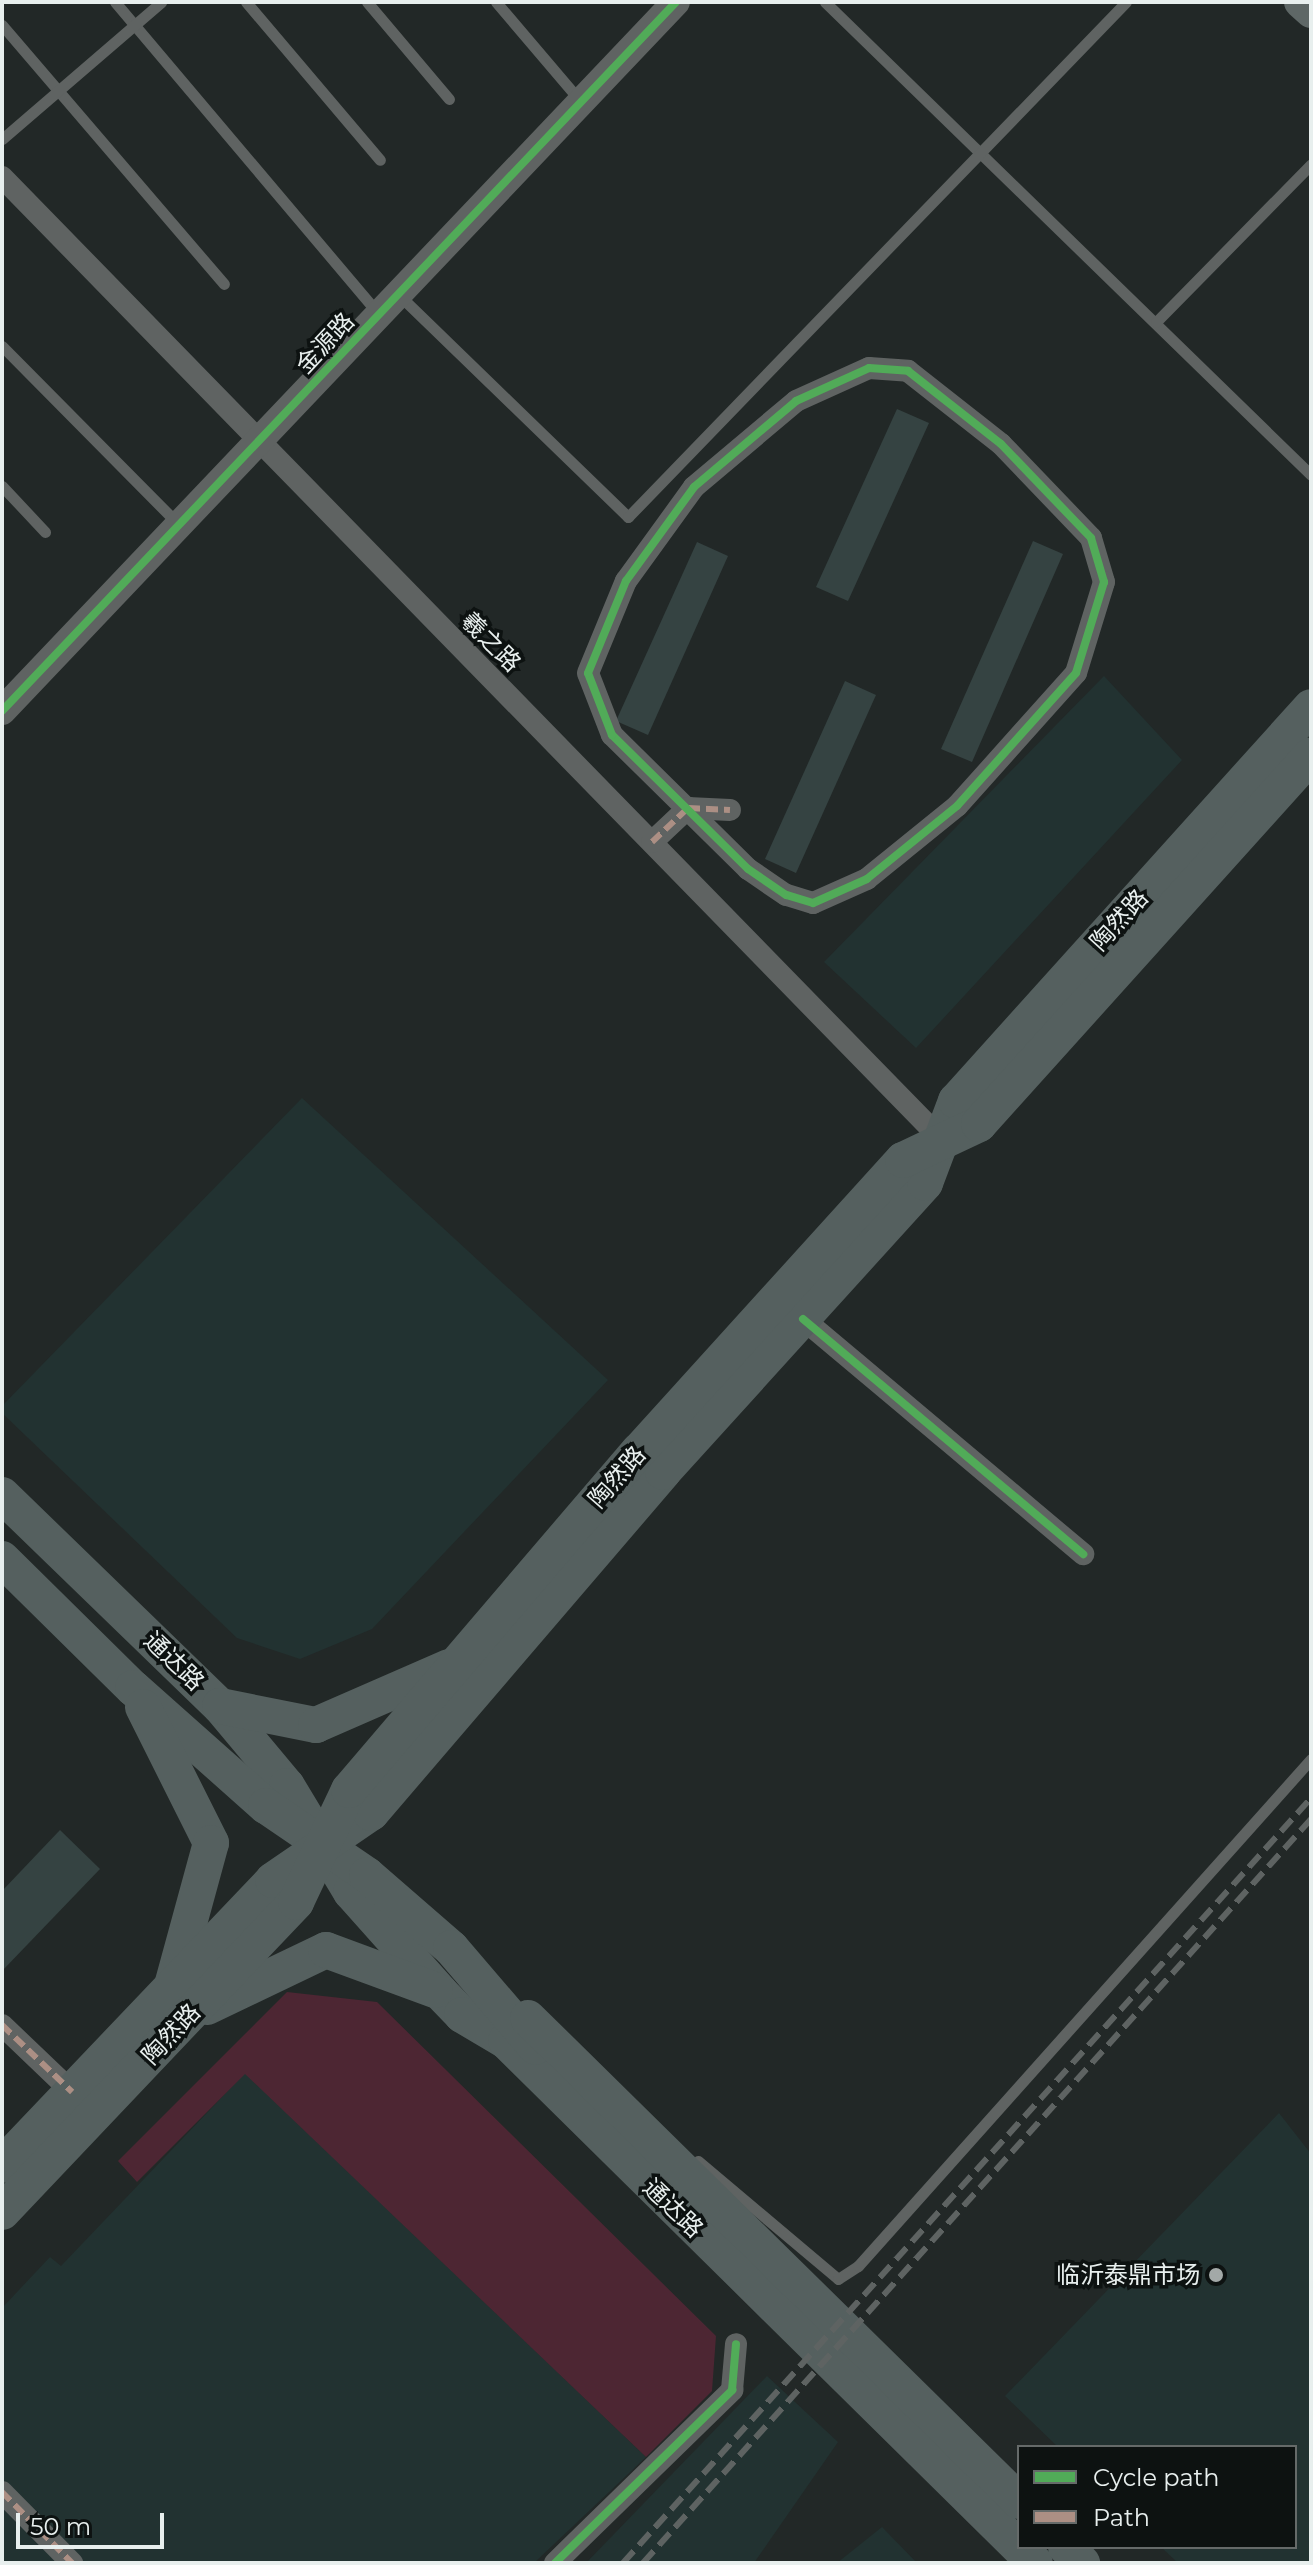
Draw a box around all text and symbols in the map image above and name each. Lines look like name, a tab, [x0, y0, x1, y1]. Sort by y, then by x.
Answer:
street label: 金源路	[290, 307, 360, 379]
street label: 羲之路	[455, 606, 527, 678]
street label: 陶然路	[1084, 884, 1154, 956]
street label: 陶然路	[583, 1440, 651, 1514]
street label: 通达路	[138, 1626, 210, 1696]
street label: 陶然路	[136, 1998, 206, 2070]
street label: 通达路	[637, 2173, 709, 2243]
place label: 临沂泰鼎市场	[1056, 2261, 1200, 2289]
marker: 临沂泰鼎市场	[1207, 2266, 1225, 2284]
legend	[1017, 2445, 1297, 2549]
text: Cycle path	[1093, 2463, 1220, 2492]
scale bar	[20, 2497, 168, 2547]
text: Path	[1093, 2503, 1150, 2532]
text: 50 m	[30, 2512, 91, 2541]

